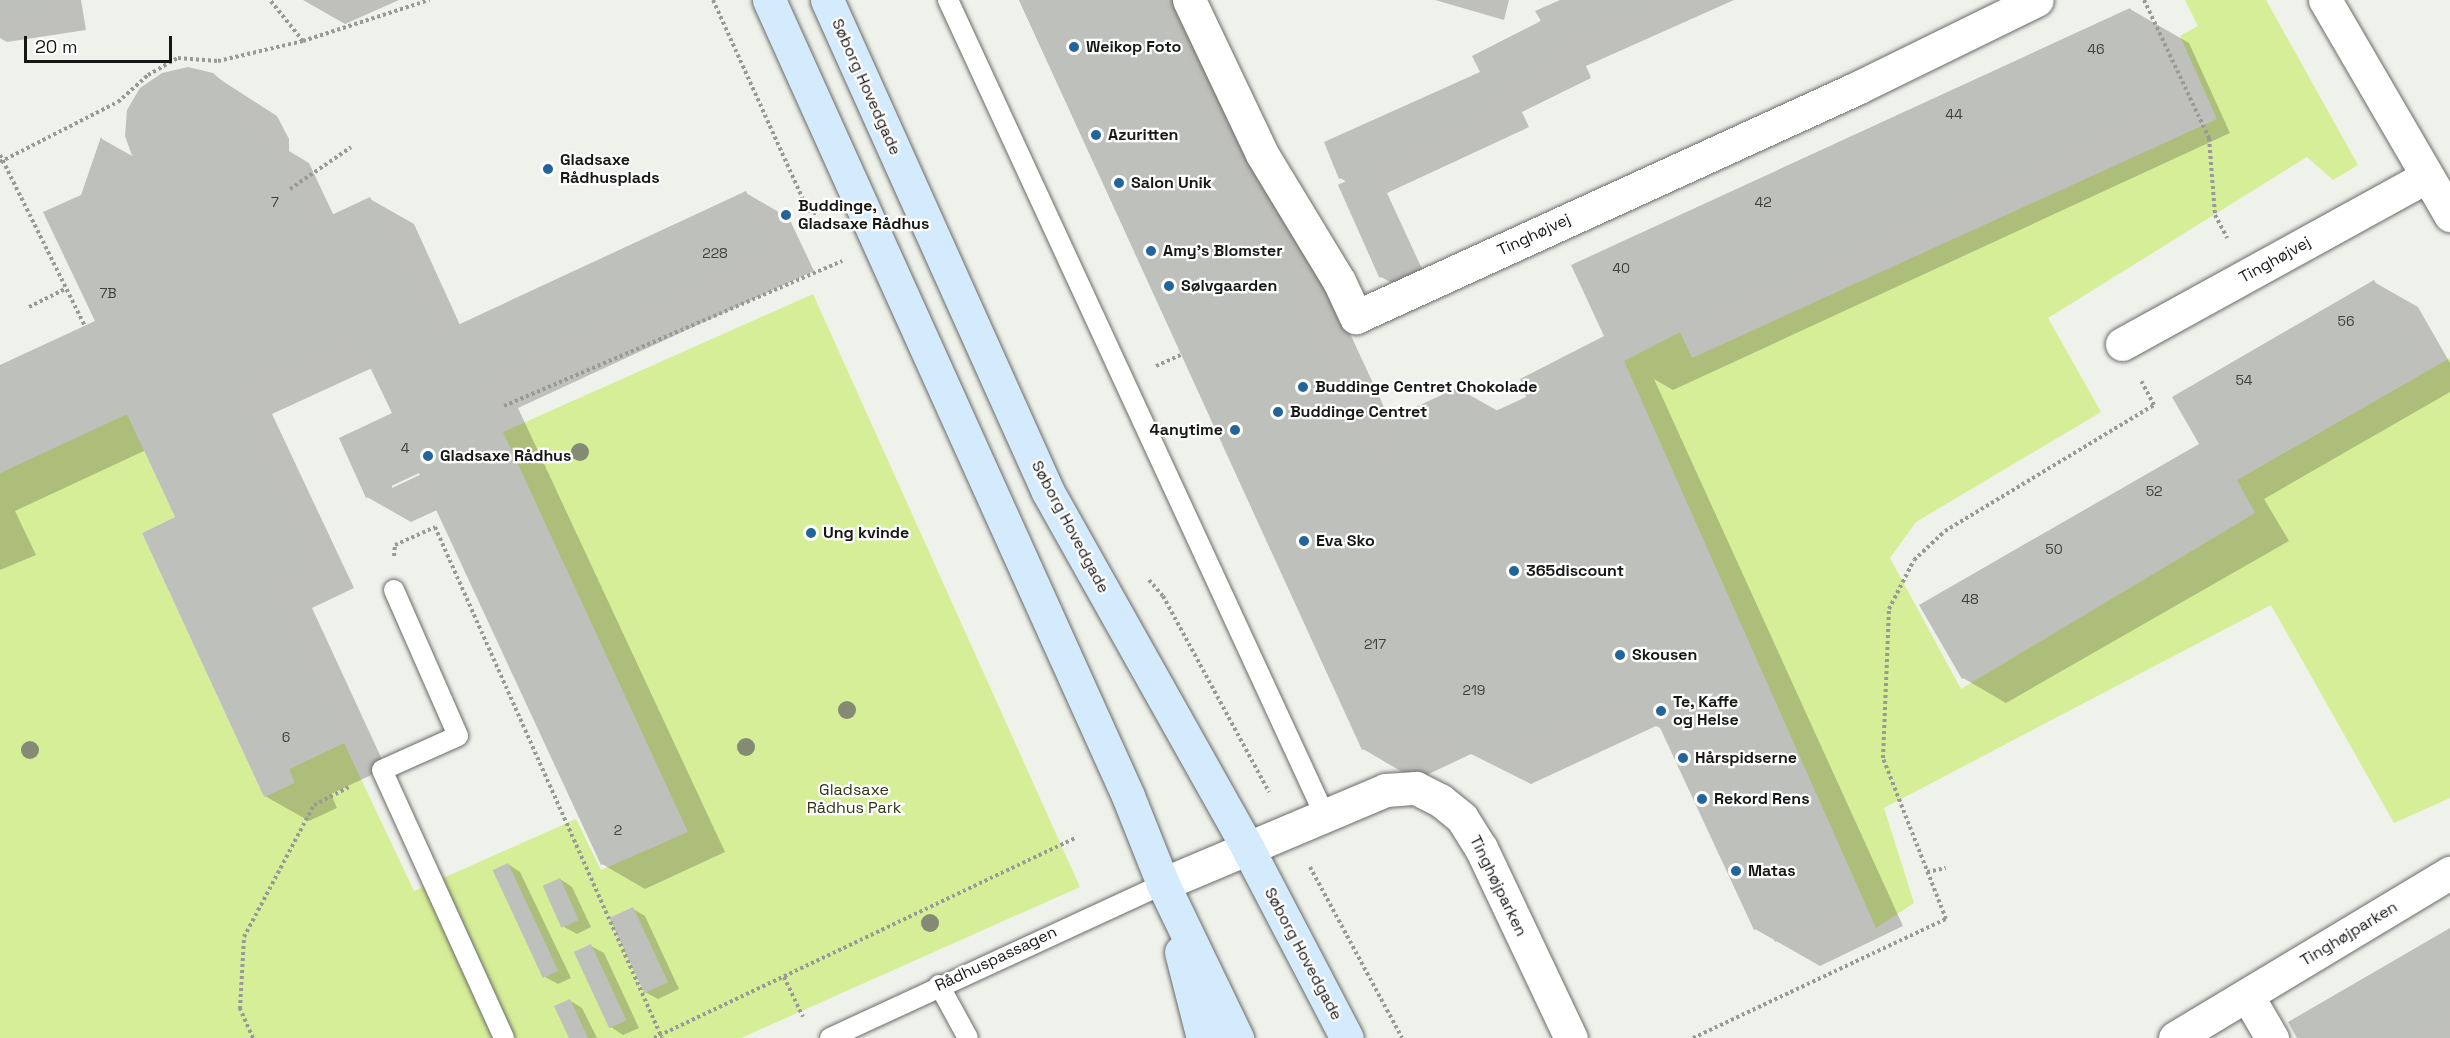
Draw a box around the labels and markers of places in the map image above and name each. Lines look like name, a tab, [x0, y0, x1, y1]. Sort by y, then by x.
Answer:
place label: Weikop Foto	[1086, 37, 1181, 57]
marker: Weikop Foto	[1067, 40, 1081, 54]
place label: Azuritten	[1108, 125, 1178, 145]
marker: Azuritten	[1089, 128, 1103, 142]
place label: Gladsaxe Rådhusplads	[560, 150, 660, 188]
marker: Gladsaxe Rådhusplads	[541, 162, 555, 176]
place label: Salon Unik	[1131, 173, 1212, 193]
marker: Salon Unik	[1112, 176, 1126, 190]
place label: Buddinge, Gladsaxe Rådhus	[798, 196, 929, 234]
marker: Buddinge, Gladsaxe Rådhus	[779, 208, 793, 222]
place label: Amy's Blomster	[1163, 241, 1283, 261]
marker: Amy's Blomster	[1144, 244, 1158, 258]
place label: Sølvgaarden	[1181, 276, 1277, 296]
marker: Sølvgaarden	[1162, 279, 1176, 293]
place label: Buddinge Centret Chokolade	[1315, 377, 1537, 397]
marker: Buddinge Centret Chokolade	[1296, 380, 1310, 394]
place label: Buddinge Centret	[1290, 402, 1427, 422]
marker: Buddinge Centret	[1271, 405, 1285, 419]
place label: 4anytime	[1150, 420, 1223, 440]
marker: 4anytime	[1228, 423, 1242, 437]
place label: Gladsaxe Rådhus	[440, 446, 571, 466]
marker: Gladsaxe Rådhus	[421, 449, 435, 463]
place label: Ung kvinde	[823, 523, 909, 543]
marker: Ung kvinde	[804, 526, 818, 540]
place label: Eva Sko	[1316, 531, 1375, 551]
marker: Eva Sko	[1297, 534, 1311, 548]
place label: 365discount	[1526, 561, 1624, 581]
marker: 365discount	[1507, 564, 1521, 578]
place label: Skousen	[1632, 645, 1697, 665]
marker: Skousen	[1613, 648, 1627, 662]
place label: Te, Kaffe og Helse	[1673, 692, 1739, 730]
marker: Te, Kaffe og Helse	[1654, 704, 1668, 718]
place label: Hårspidserne	[1695, 748, 1797, 768]
marker: Hårspidserne	[1676, 751, 1690, 765]
place label: Rekord Rens	[1714, 789, 1810, 809]
marker: Rekord Rens	[1695, 792, 1709, 806]
place label: Matas	[1748, 861, 1796, 881]
marker: Matas	[1729, 864, 1743, 878]

